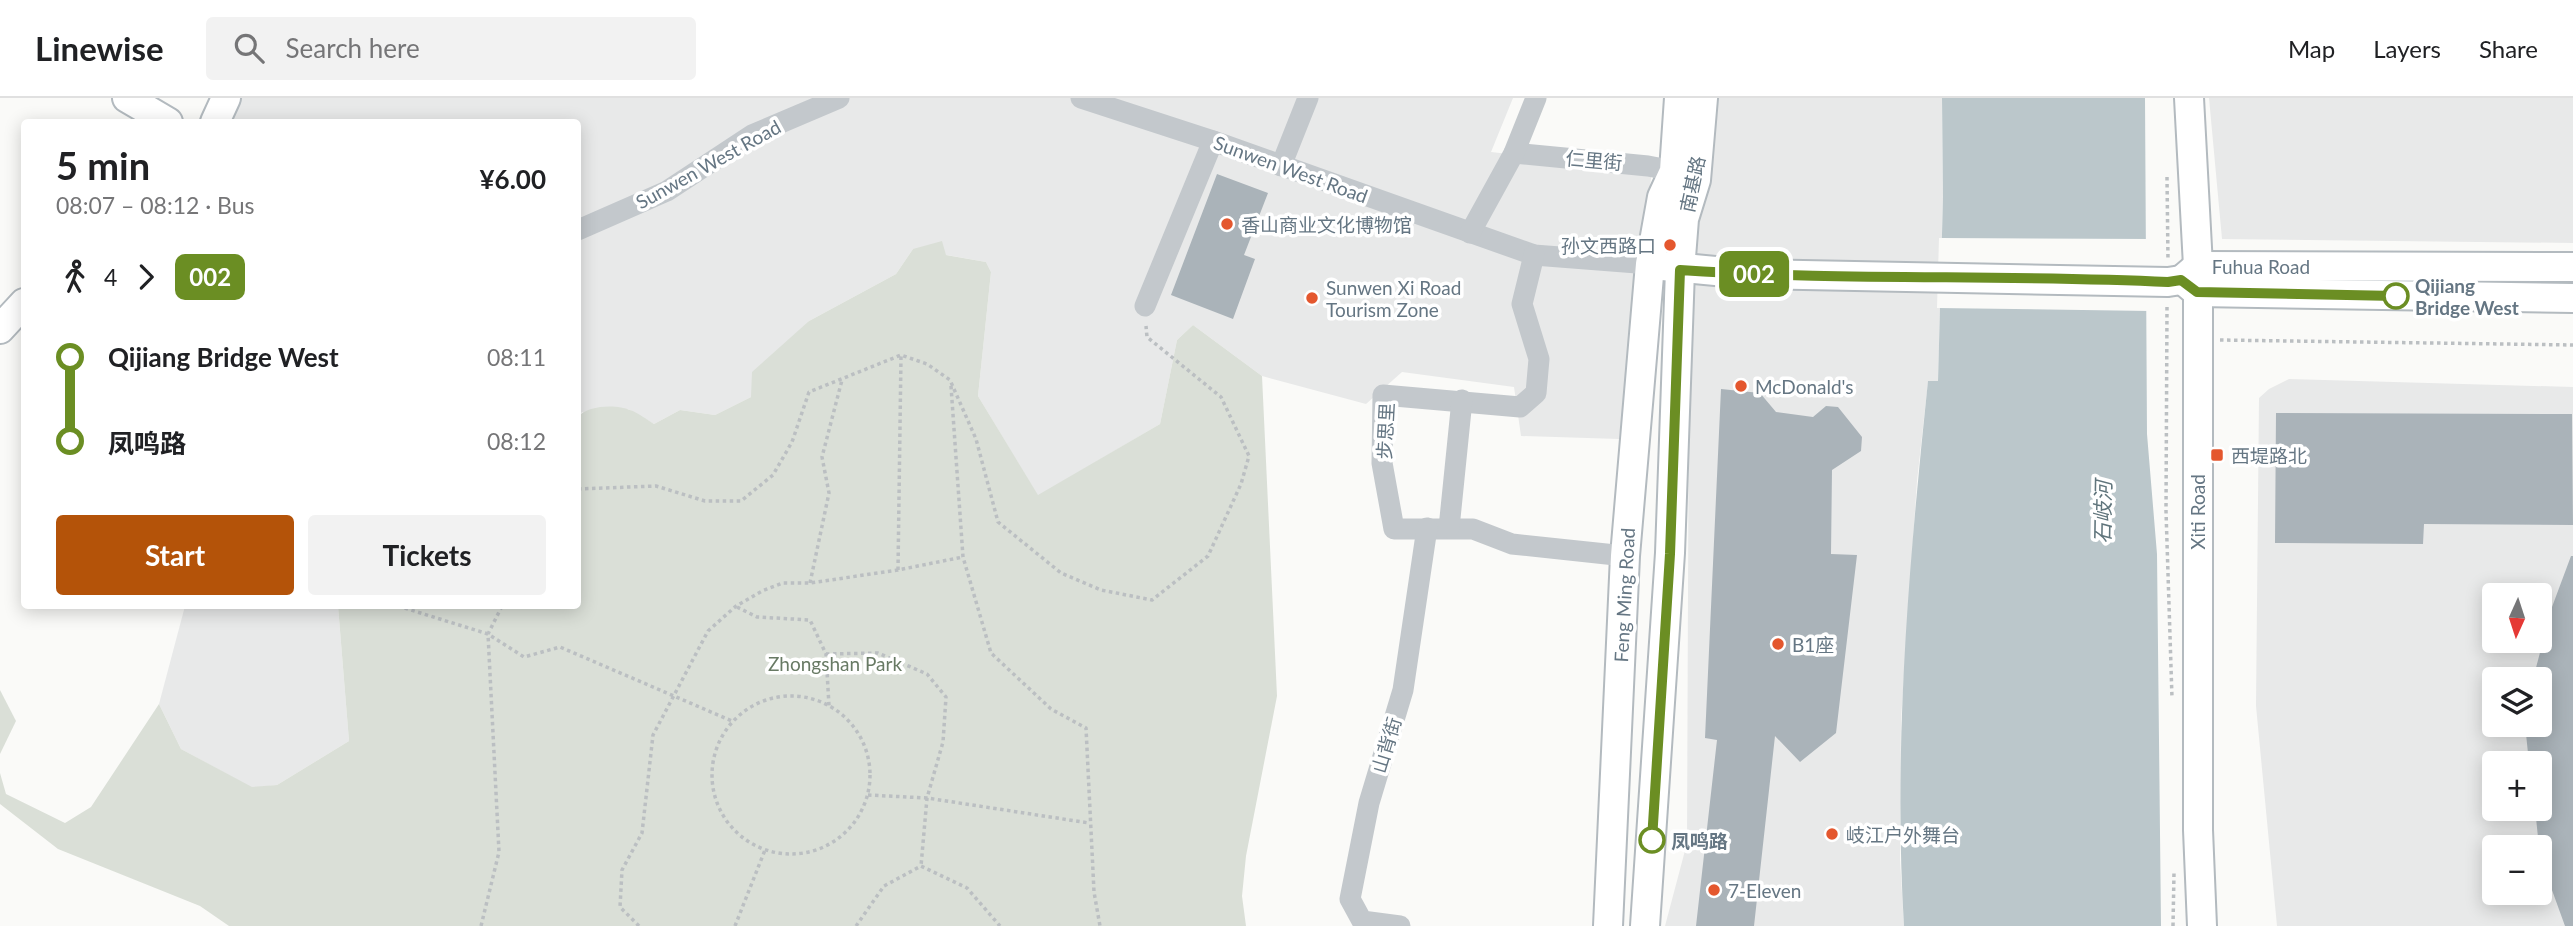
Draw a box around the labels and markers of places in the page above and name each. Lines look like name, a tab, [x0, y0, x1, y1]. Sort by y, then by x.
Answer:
place label: 香山商业文化博物馆	[1241, 213, 1412, 236]
marker: 香山商业文化博物馆	[1219, 216, 1235, 232]
place label: 孙文西路口	[1561, 234, 1656, 257]
marker: 孙文西路口	[1662, 237, 1678, 253]
place label: Qijiang Bridge West	[2415, 274, 2519, 319]
place label: Sunwen Xi Road Tourism Zone	[1326, 276, 1461, 321]
marker: Qijiang Bridge West	[2383, 283, 2409, 309]
marker: Sunwen Xi Road Tourism Zone	[1304, 290, 1320, 306]
place label: McDonald's	[1755, 375, 1854, 398]
marker: McDonald's	[1733, 378, 1749, 394]
place label: 西堤路北	[2231, 444, 2307, 467]
marker: 西堤路北	[2209, 447, 2225, 463]
place label: B1座	[1792, 633, 1834, 656]
marker: B1座	[1770, 636, 1786, 652]
place label: 岐江户外舞台	[1846, 823, 1960, 846]
marker: 岐江户外舞台	[1824, 826, 1840, 842]
marker: 凤鸣路	[1639, 827, 1665, 853]
place label: 凤鸣路	[1671, 829, 1728, 852]
place label: 7-Eleven	[1728, 879, 1801, 902]
marker: 7-Eleven	[1706, 882, 1722, 898]

